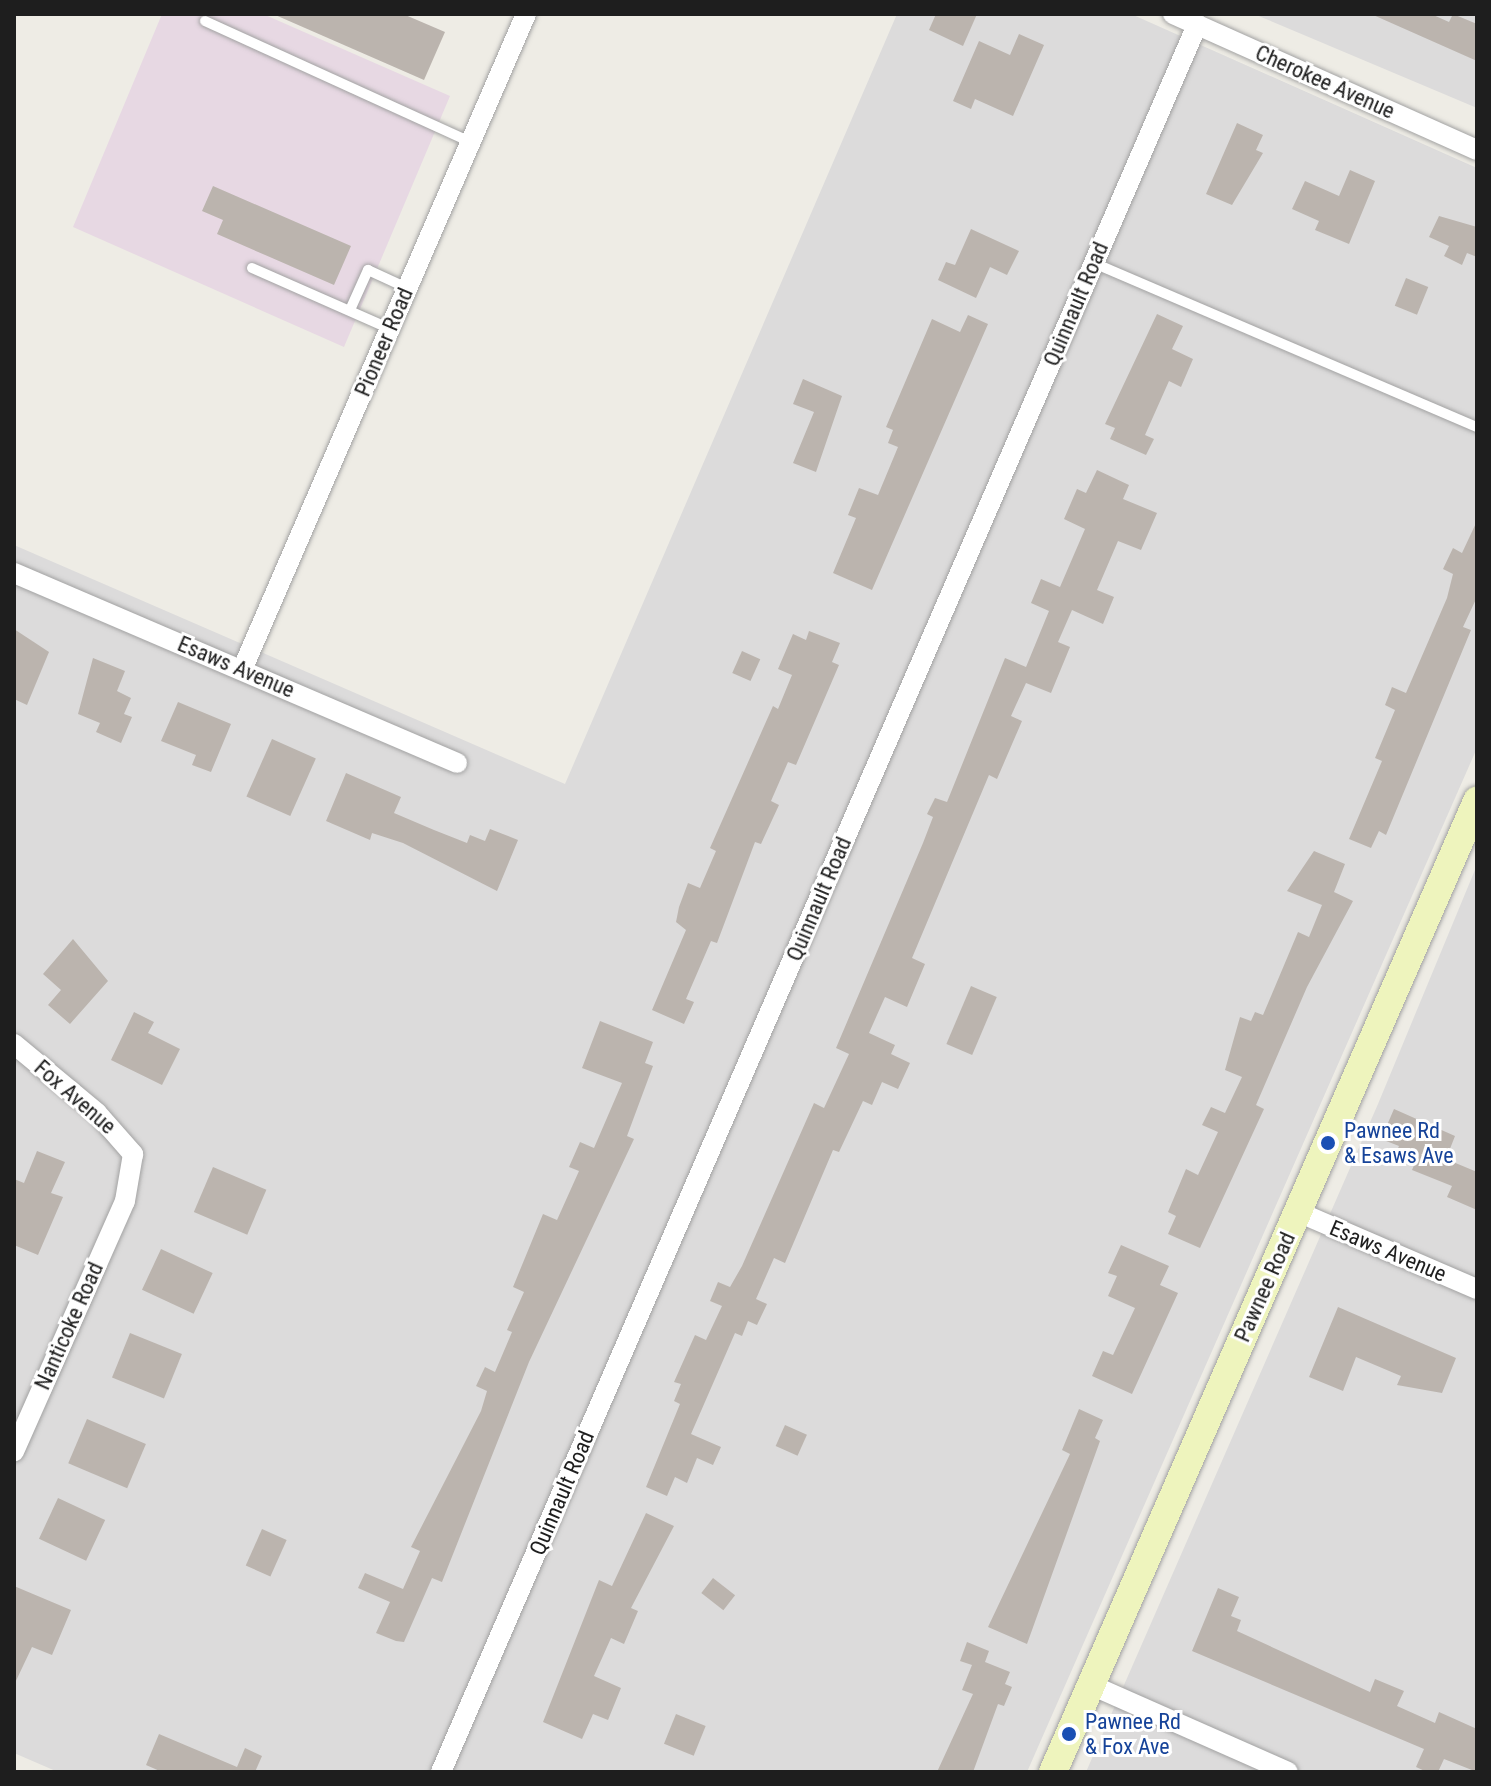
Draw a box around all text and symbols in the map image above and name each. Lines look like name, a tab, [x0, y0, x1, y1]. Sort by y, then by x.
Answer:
street label: Cherokee Avenue	[1251, 40, 1399, 124]
street label: Quinnault Road	[1038, 238, 1114, 370]
street label: Pioneer Road	[349, 284, 419, 400]
street label: Esaws Avenue	[174, 631, 298, 703]
street label: Quinnault Road	[781, 833, 857, 965]
street label: Fox Avenue	[29, 1054, 121, 1140]
place label: Pawnee Rd & Esaws Ave	[1344, 1117, 1454, 1168]
marker: Pawnee Rd & Esaws Ave	[1319, 1134, 1337, 1152]
street label: Esaws Avenue	[1326, 1215, 1450, 1287]
street label: Pawnee Road	[1229, 1228, 1301, 1346]
street label: Nanticoke Road	[29, 1258, 109, 1394]
street label: Quinnault Road	[524, 1427, 600, 1559]
place label: Pawnee Rd & Fox Ave	[1085, 1708, 1181, 1760]
marker: Pawnee Rd & Fox Ave	[1060, 1725, 1078, 1743]

